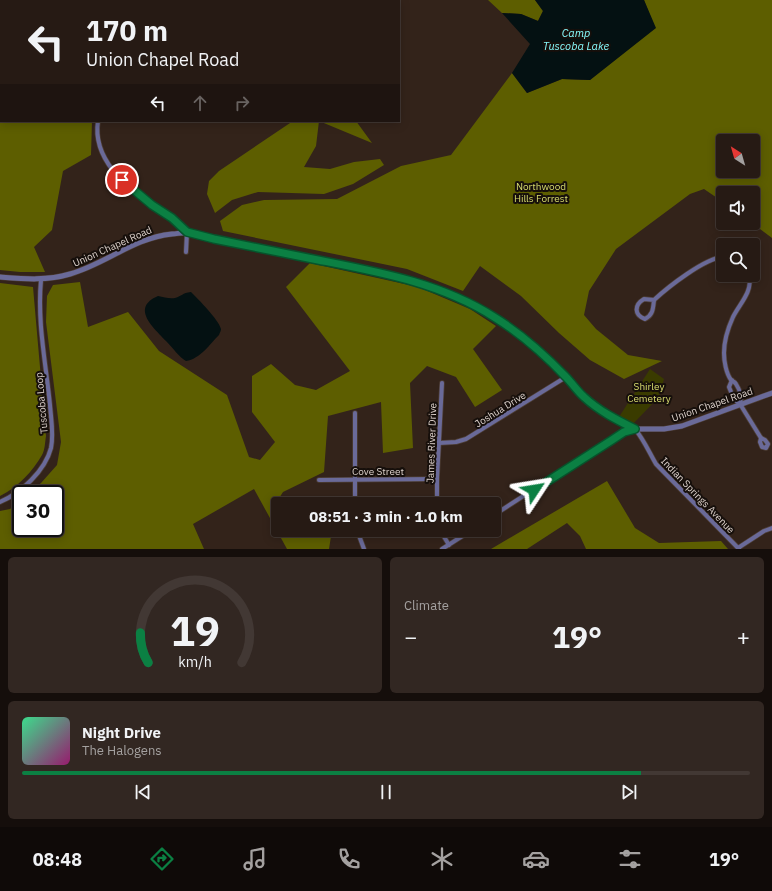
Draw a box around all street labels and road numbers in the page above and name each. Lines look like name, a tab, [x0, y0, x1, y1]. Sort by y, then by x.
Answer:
street label: Union Chapel Road	[71, 223, 154, 270]
street label: Tuscoba Loop	[32, 371, 51, 434]
street label: Union Chapel Road	[670, 384, 755, 424]
street label: Joshua Drive	[472, 388, 529, 430]
street label: James River Drive	[424, 402, 439, 483]
street label: Indian Springs Avenue	[658, 455, 738, 536]
street label: Cove Street	[352, 465, 404, 478]

